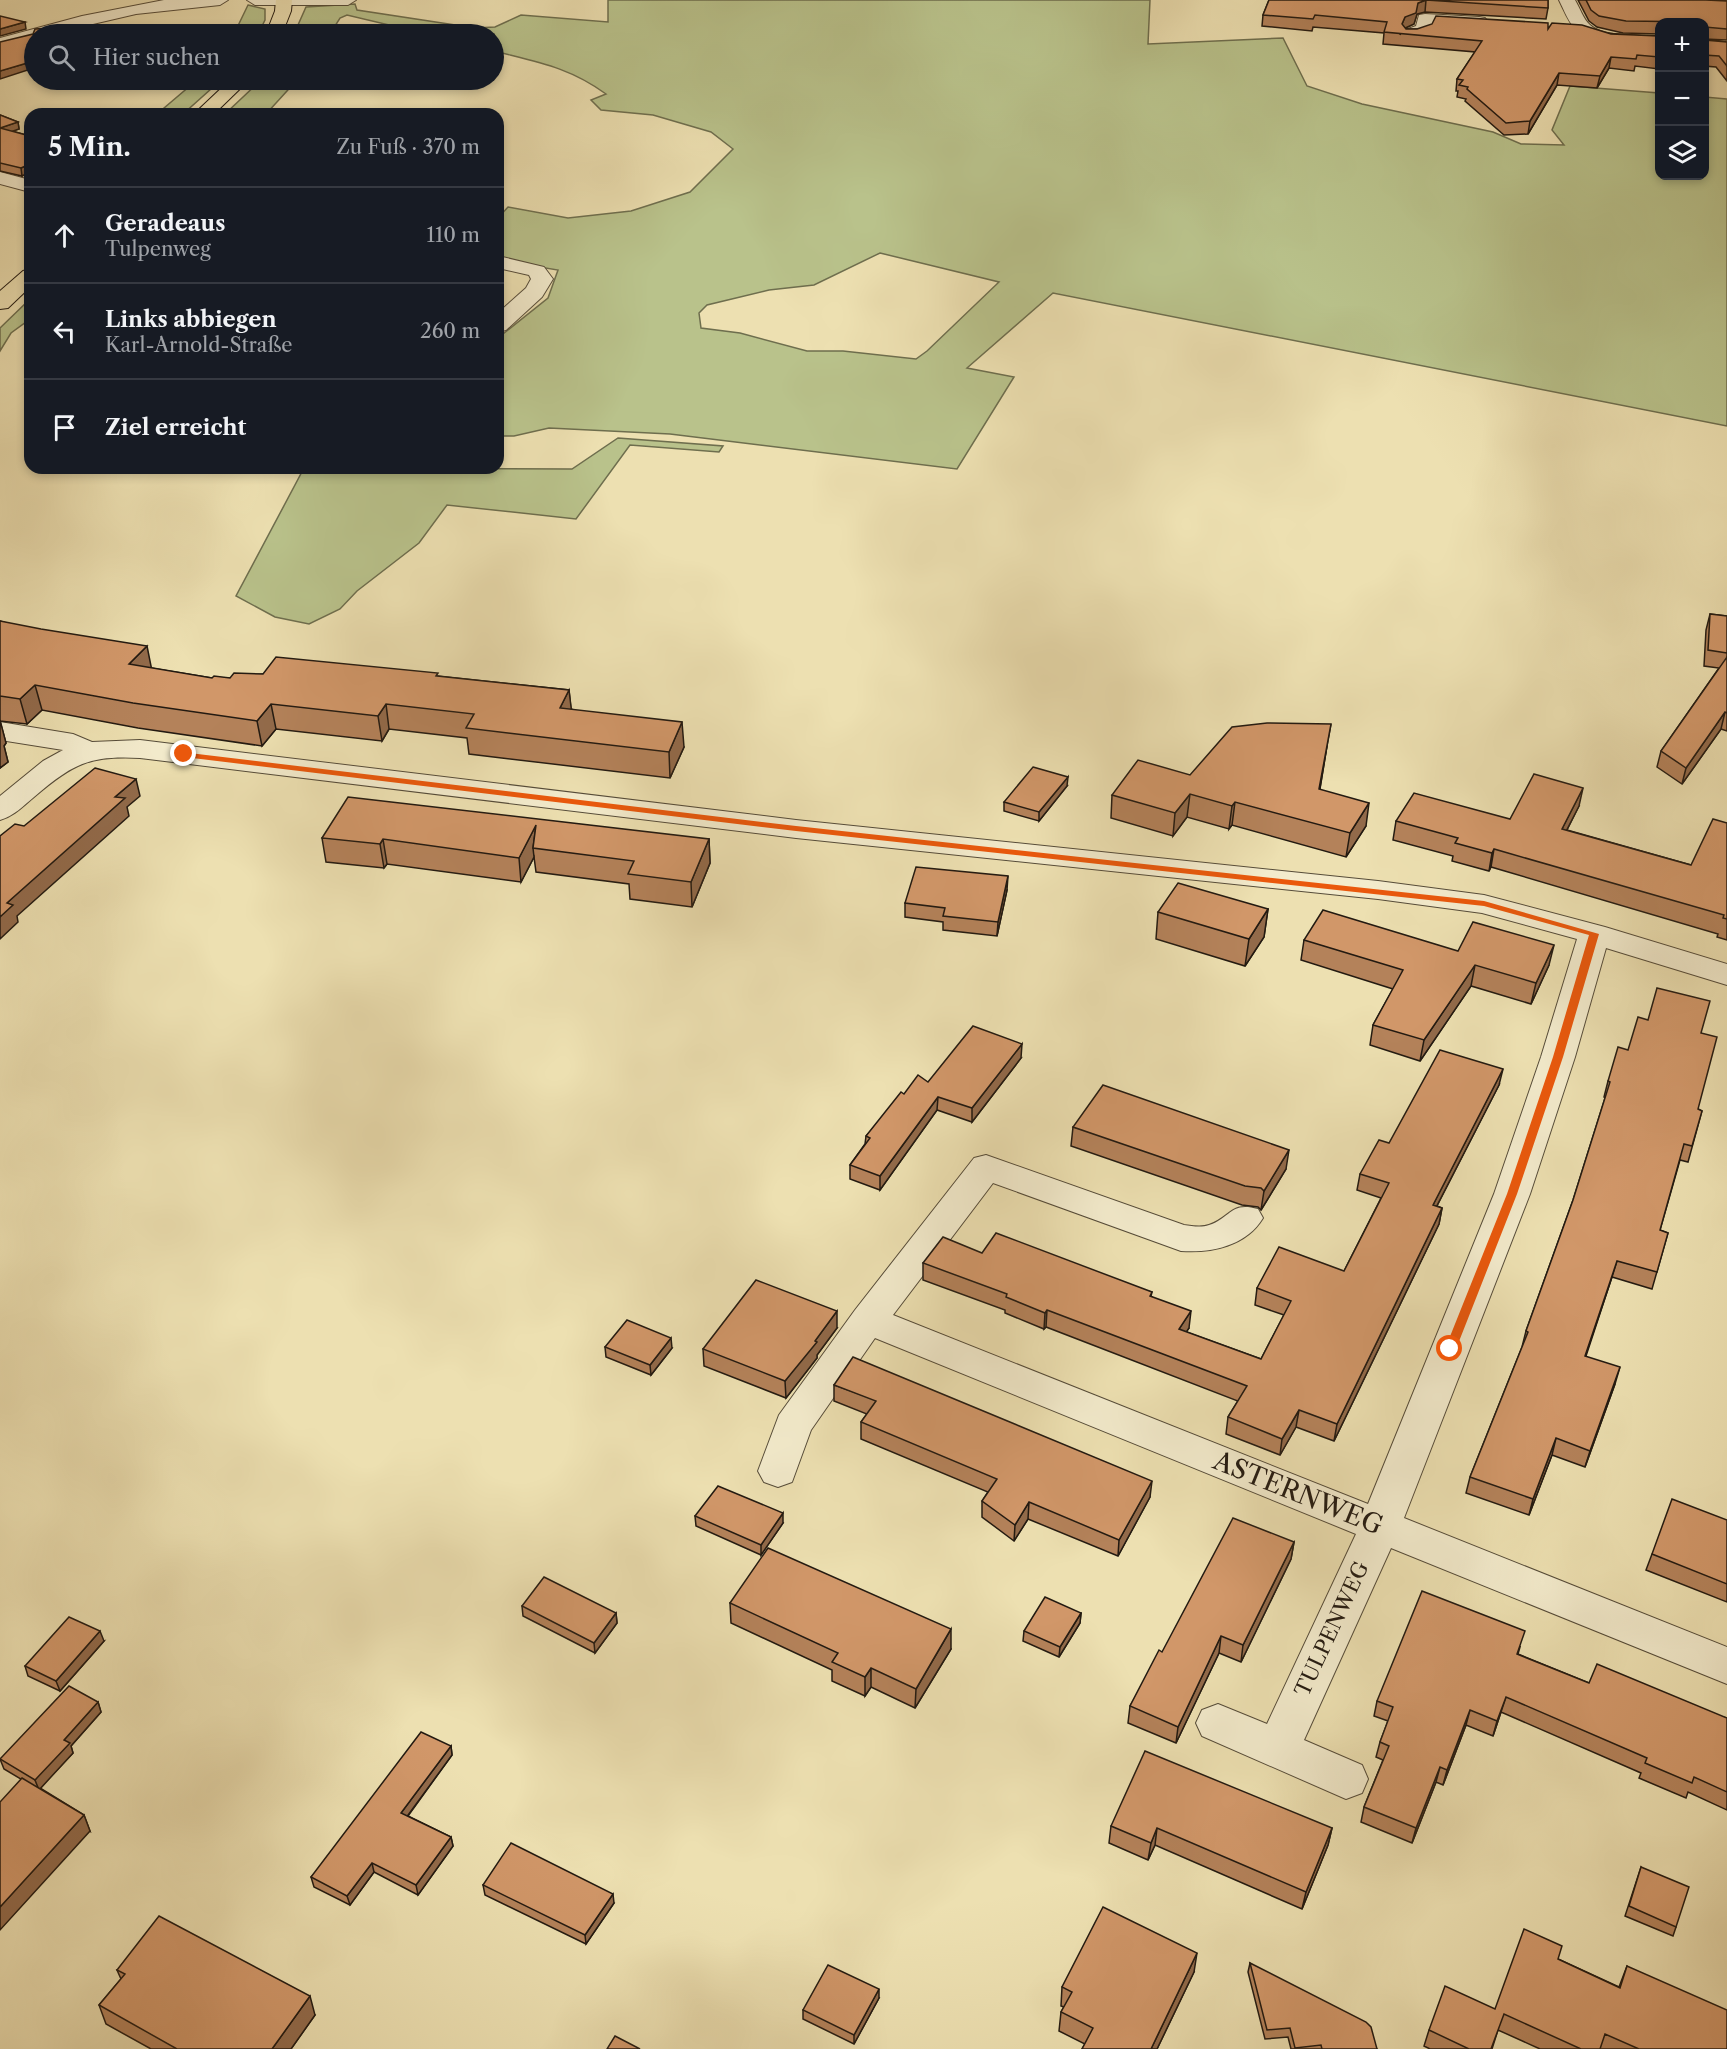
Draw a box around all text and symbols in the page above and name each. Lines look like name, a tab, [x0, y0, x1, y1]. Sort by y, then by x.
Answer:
map controls	[1655, 18, 1709, 180]
button: +	[1655, 18, 1709, 72]
search box	[24, 24, 504, 90]
icon: search	[45, 41, 78, 74]
text: Hier suchen	[93, 44, 220, 71]
button: −	[1655, 72, 1709, 126]
button: layers	[1655, 126, 1709, 180]
text: 5 Min.	[48, 131, 131, 163]
text: Zu Fuß · 370 m	[336, 135, 480, 159]
text: Geradeaus	[105, 210, 225, 237]
icon: ahead	[48, 219, 81, 252]
text: 110 m	[427, 223, 480, 247]
text: Tulpenweg	[105, 237, 211, 261]
text: Links abbiegen	[105, 306, 277, 333]
icon: left	[48, 315, 81, 348]
text: 260 m	[420, 319, 480, 343]
text: Karl-Arnold-Straße	[105, 333, 293, 357]
icon: arrive	[48, 411, 81, 444]
text: Ziel erreicht	[105, 414, 246, 441]
route end	[170, 740, 196, 766]
route start	[1436, 1335, 1462, 1361]
street label: ASTERNWEG	[1208, 1444, 1388, 1542]
street label: TULPENWEG	[1289, 1557, 1374, 1700]

